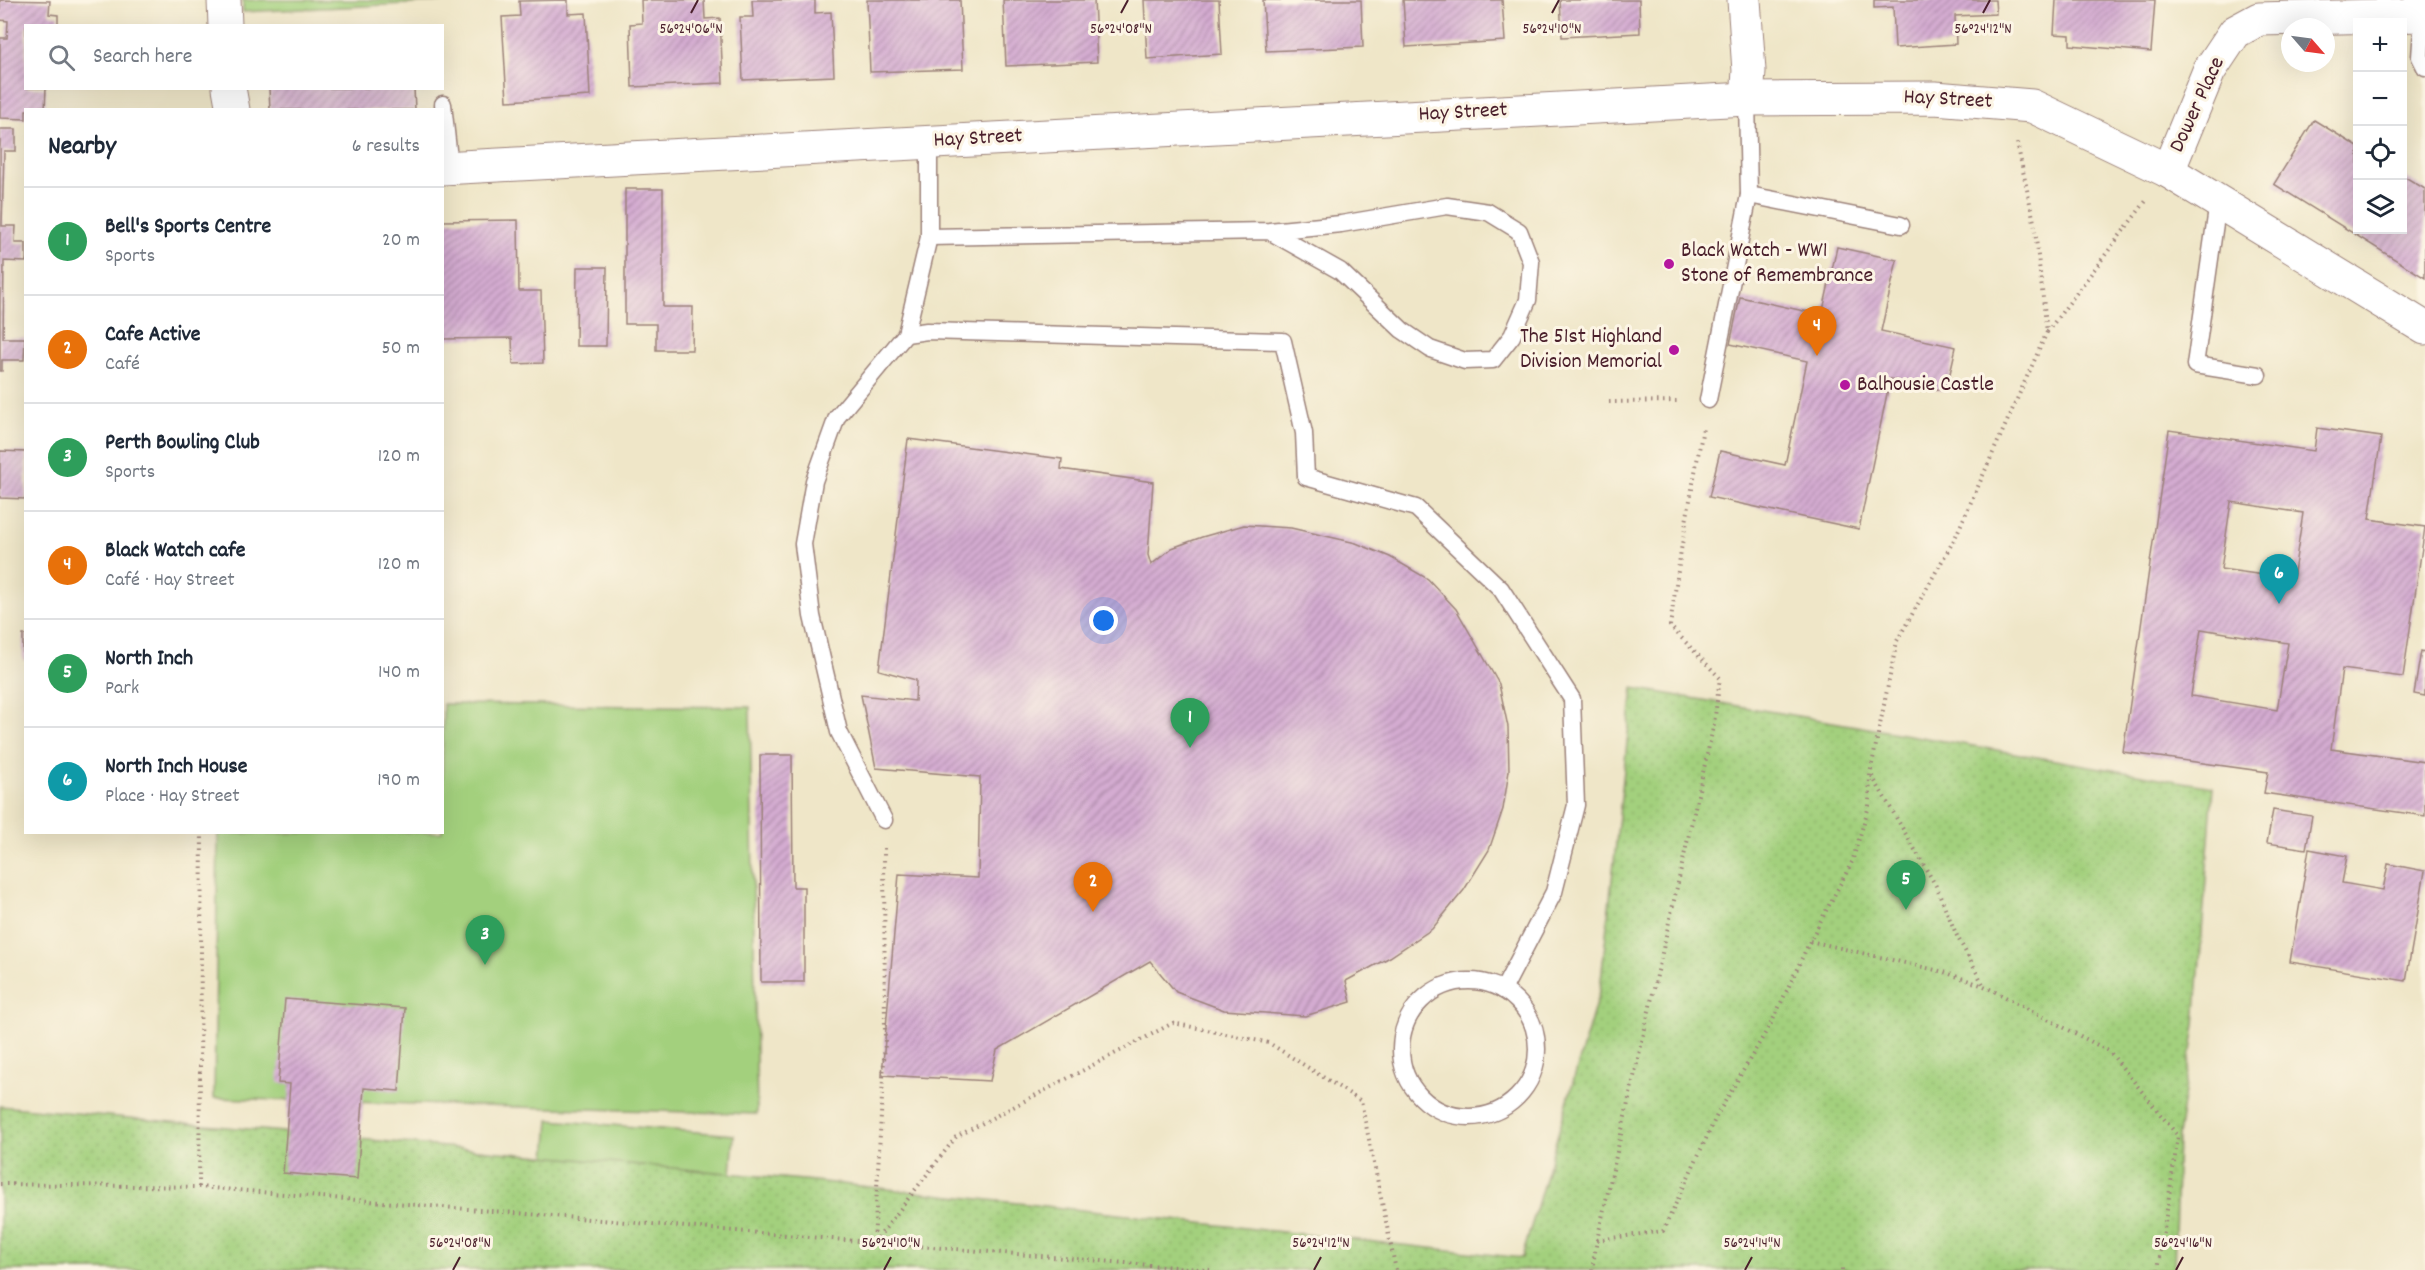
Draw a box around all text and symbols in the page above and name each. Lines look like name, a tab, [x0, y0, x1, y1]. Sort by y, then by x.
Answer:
north arrow	[2281, 18, 2335, 72]
map controls	[2353, 18, 2407, 234]
button: +	[2353, 18, 2407, 72]
text: 56°24'06"N	[659, 19, 723, 41]
text: 56°24'08"N	[1090, 19, 1152, 41]
text: 56°24'10"N	[1522, 19, 1582, 41]
text: 56°24'12"N	[1954, 19, 2012, 41]
search box	[24, 24, 444, 90]
icon: search	[45, 41, 78, 74]
text: Search here	[93, 42, 192, 73]
street label: Dower Place	[2162, 52, 2234, 158]
button: −	[2353, 72, 2407, 126]
street label: Hay Street	[1903, 82, 1993, 118]
street label: Hay Street	[1418, 95, 1508, 131]
street label: Hay Street	[933, 121, 1023, 157]
button: locate	[2353, 126, 2407, 180]
text: Nearby	[48, 129, 116, 166]
text: 6 results	[352, 133, 420, 161]
button: layers	[2353, 180, 2407, 234]
text: Bell's Sports Centre	[105, 212, 271, 243]
text: 1	[65, 227, 70, 255]
text: 20 m	[382, 227, 420, 255]
place label: Black Watch - WW1 Stone of Remembrance	[1681, 236, 1873, 292]
text: Sports	[105, 243, 155, 271]
marker: Black Watch - WW1 Stone of Remembrance	[1662, 257, 1676, 271]
pin: 4	[1798, 306, 1836, 356]
text: Cafe Active	[105, 320, 201, 351]
place label: The 51st Highland Division Memorial	[1520, 322, 1662, 378]
text: 2	[63, 335, 72, 363]
text: 50 m	[382, 335, 420, 363]
marker: The 51st Highland Division Memorial	[1667, 343, 1681, 357]
text: Café	[105, 351, 140, 379]
place label: Balhousie Castle	[1857, 370, 1994, 401]
marker: Balhousie Castle	[1838, 378, 1852, 392]
text: Perth Bowling Club	[105, 428, 260, 459]
text: 3	[63, 443, 72, 471]
text: 120 m	[378, 443, 420, 471]
text: Sports	[105, 459, 155, 487]
text: Black Watch cafe	[105, 536, 246, 567]
text: 4	[63, 551, 72, 579]
text: 120 m	[378, 551, 420, 579]
pin: 6	[2260, 554, 2298, 604]
text: Café · Hay Street	[105, 567, 235, 595]
your location	[1089, 606, 1118, 635]
text: North Inch	[105, 644, 193, 675]
text: 5	[63, 659, 72, 687]
text: 140 m	[378, 659, 420, 687]
text: Park	[105, 675, 139, 703]
pin: 1	[1170, 698, 1210, 748]
text: North Inch House	[105, 752, 247, 783]
text: 6	[63, 767, 72, 795]
text: 190 m	[377, 767, 420, 795]
text: Place · Hay Street	[105, 783, 240, 811]
pin: 5	[1886, 860, 1926, 910]
pin: 2	[1074, 862, 1112, 912]
pin: 3	[466, 916, 504, 965]
text: 56°24'08"N	[429, 1233, 491, 1255]
text: 56°24'10"N	[861, 1233, 921, 1255]
text: 56°24'12"N	[1292, 1233, 1350, 1255]
text: 56°24'14"N	[1723, 1233, 1781, 1255]
text: 56°24'16"N	[2154, 1233, 2212, 1255]

